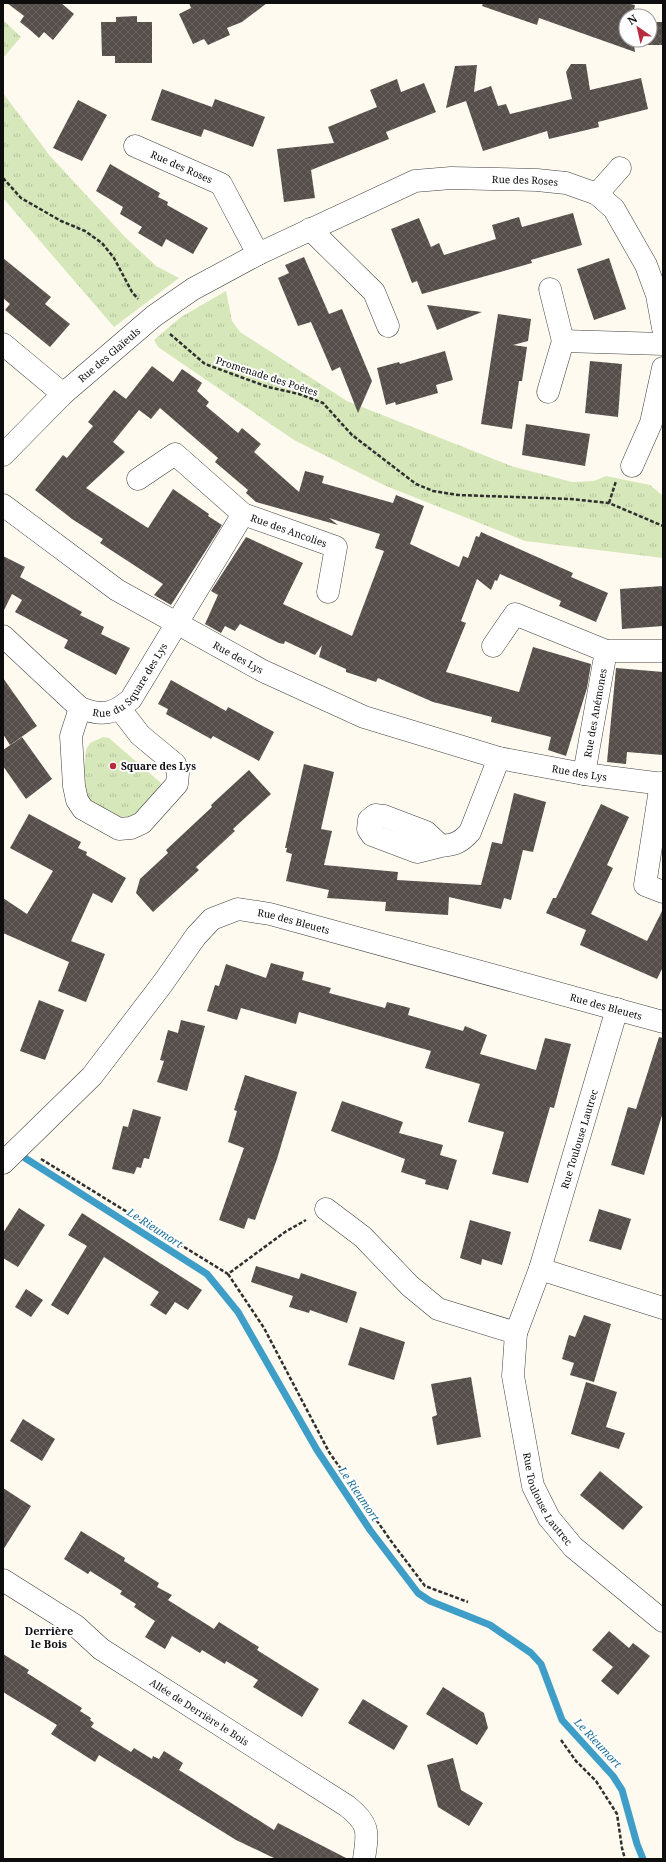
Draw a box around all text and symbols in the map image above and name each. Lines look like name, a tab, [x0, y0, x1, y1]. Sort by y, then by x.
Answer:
north arrow	[618, 8, 658, 48]
text: N	[624, 10, 640, 28]
street label: Rue des Roses	[149, 147, 215, 187]
street label: Rue des Roses	[492, 172, 559, 189]
street label: Rue des Glaïeuls	[75, 324, 143, 385]
street label: Promenade des Poètes	[214, 353, 320, 399]
street label: Rue des Ancolies	[249, 510, 329, 550]
street label: Rue des Lys	[211, 638, 267, 677]
street label: Rue du Square des Lys	[91, 640, 171, 720]
street label: Rue des Anémones	[580, 667, 610, 758]
place label: Square des Lys	[121, 759, 196, 773]
marker: Square des Lys	[108, 761, 118, 771]
street label: Rue des Lys	[551, 761, 608, 784]
street label: Rue des Bleuets	[256, 905, 332, 937]
street label: Rue des Bleuets	[568, 990, 644, 1023]
street label: Rue Toulouse Lautrec	[557, 1088, 601, 1190]
water label: Le Rieumort	[124, 1204, 187, 1252]
street label: Rue Toulouse Lautrec	[520, 1451, 576, 1548]
water label: Le Rieumort	[335, 1463, 384, 1525]
district label: Derrière le Bois	[25, 1623, 73, 1651]
street label: Allée de Derrière le Bois	[147, 1675, 252, 1749]
water label: Le Rieumort	[571, 1714, 626, 1772]

